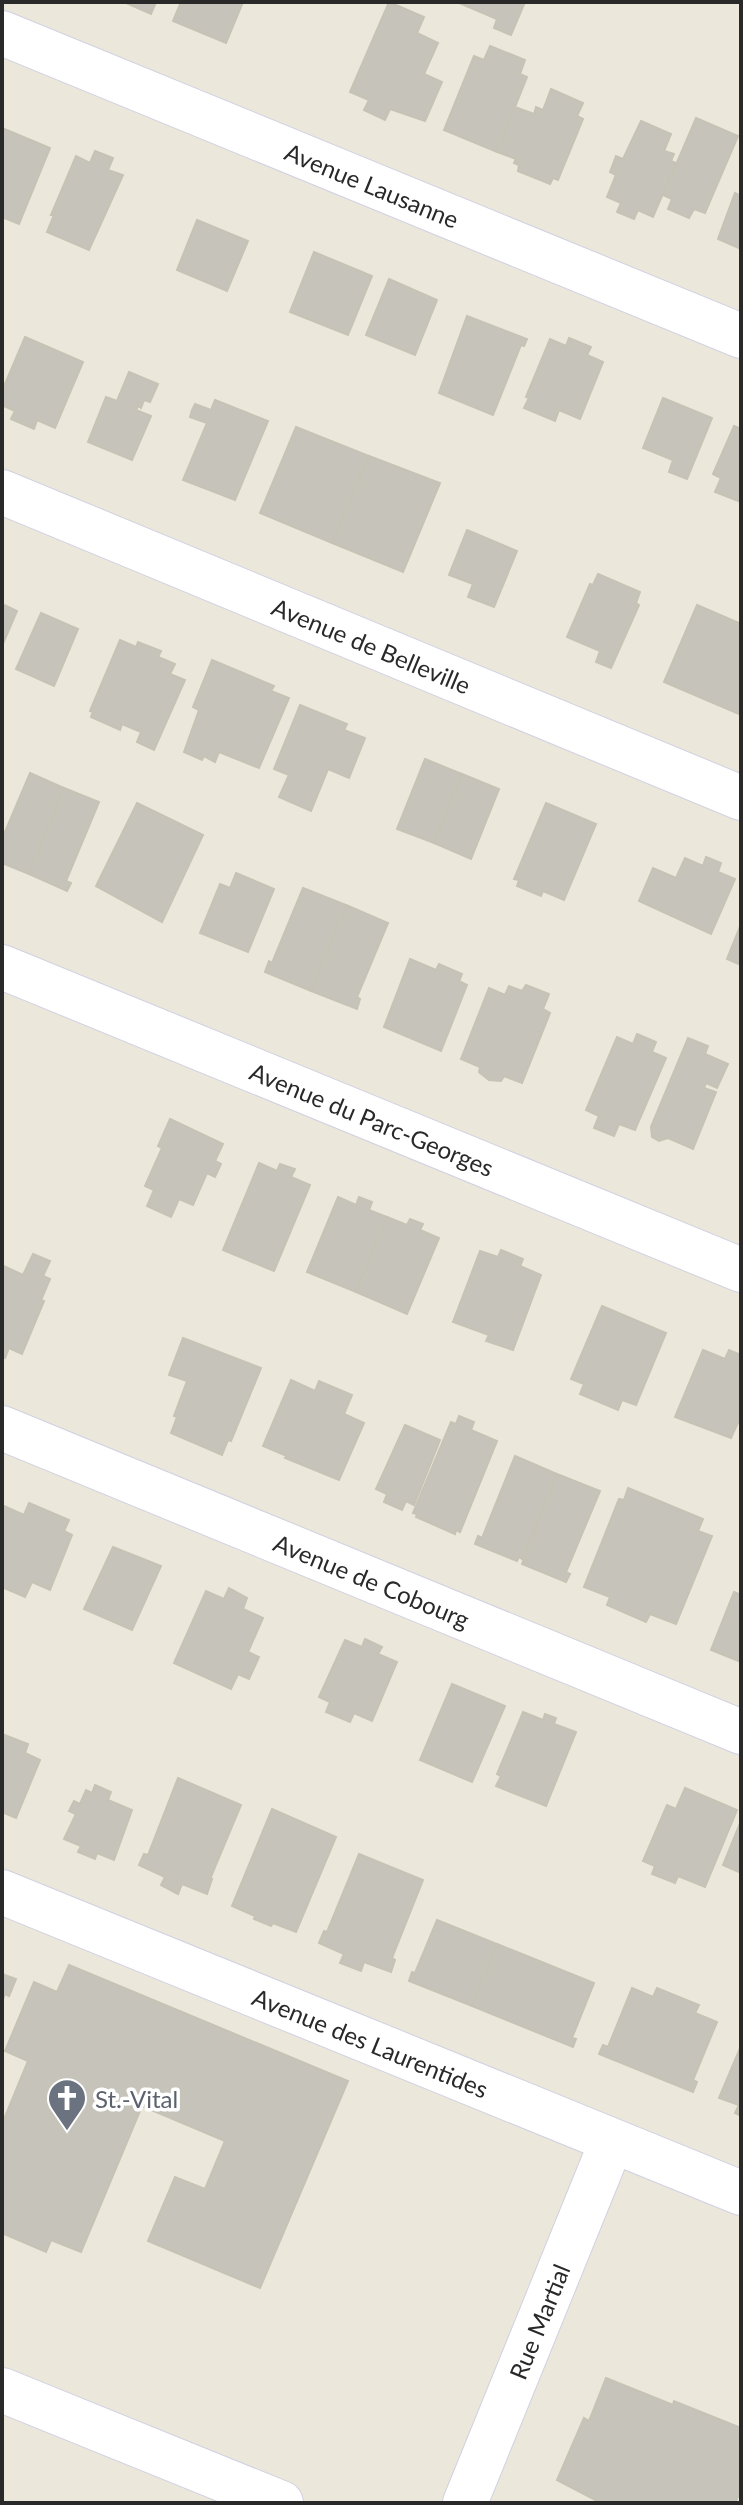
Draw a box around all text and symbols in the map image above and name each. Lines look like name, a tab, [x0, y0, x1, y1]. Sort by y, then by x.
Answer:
street label: Avenue Lausanne	[281, 136, 463, 233]
street label: Avenue de Belleville	[268, 591, 475, 699]
street label: Avenue du Parc-Georges	[246, 1056, 498, 1182]
street label: Avenue de Cobourg	[270, 1527, 474, 1633]
street label: Avenue des Laurentides	[249, 1981, 493, 2103]
church icon: St.-Vital	[46, 2077, 88, 2132]
place label: St.-Vital	[95, 2084, 178, 2113]
street label: Rue Martial	[502, 2260, 575, 2383]

